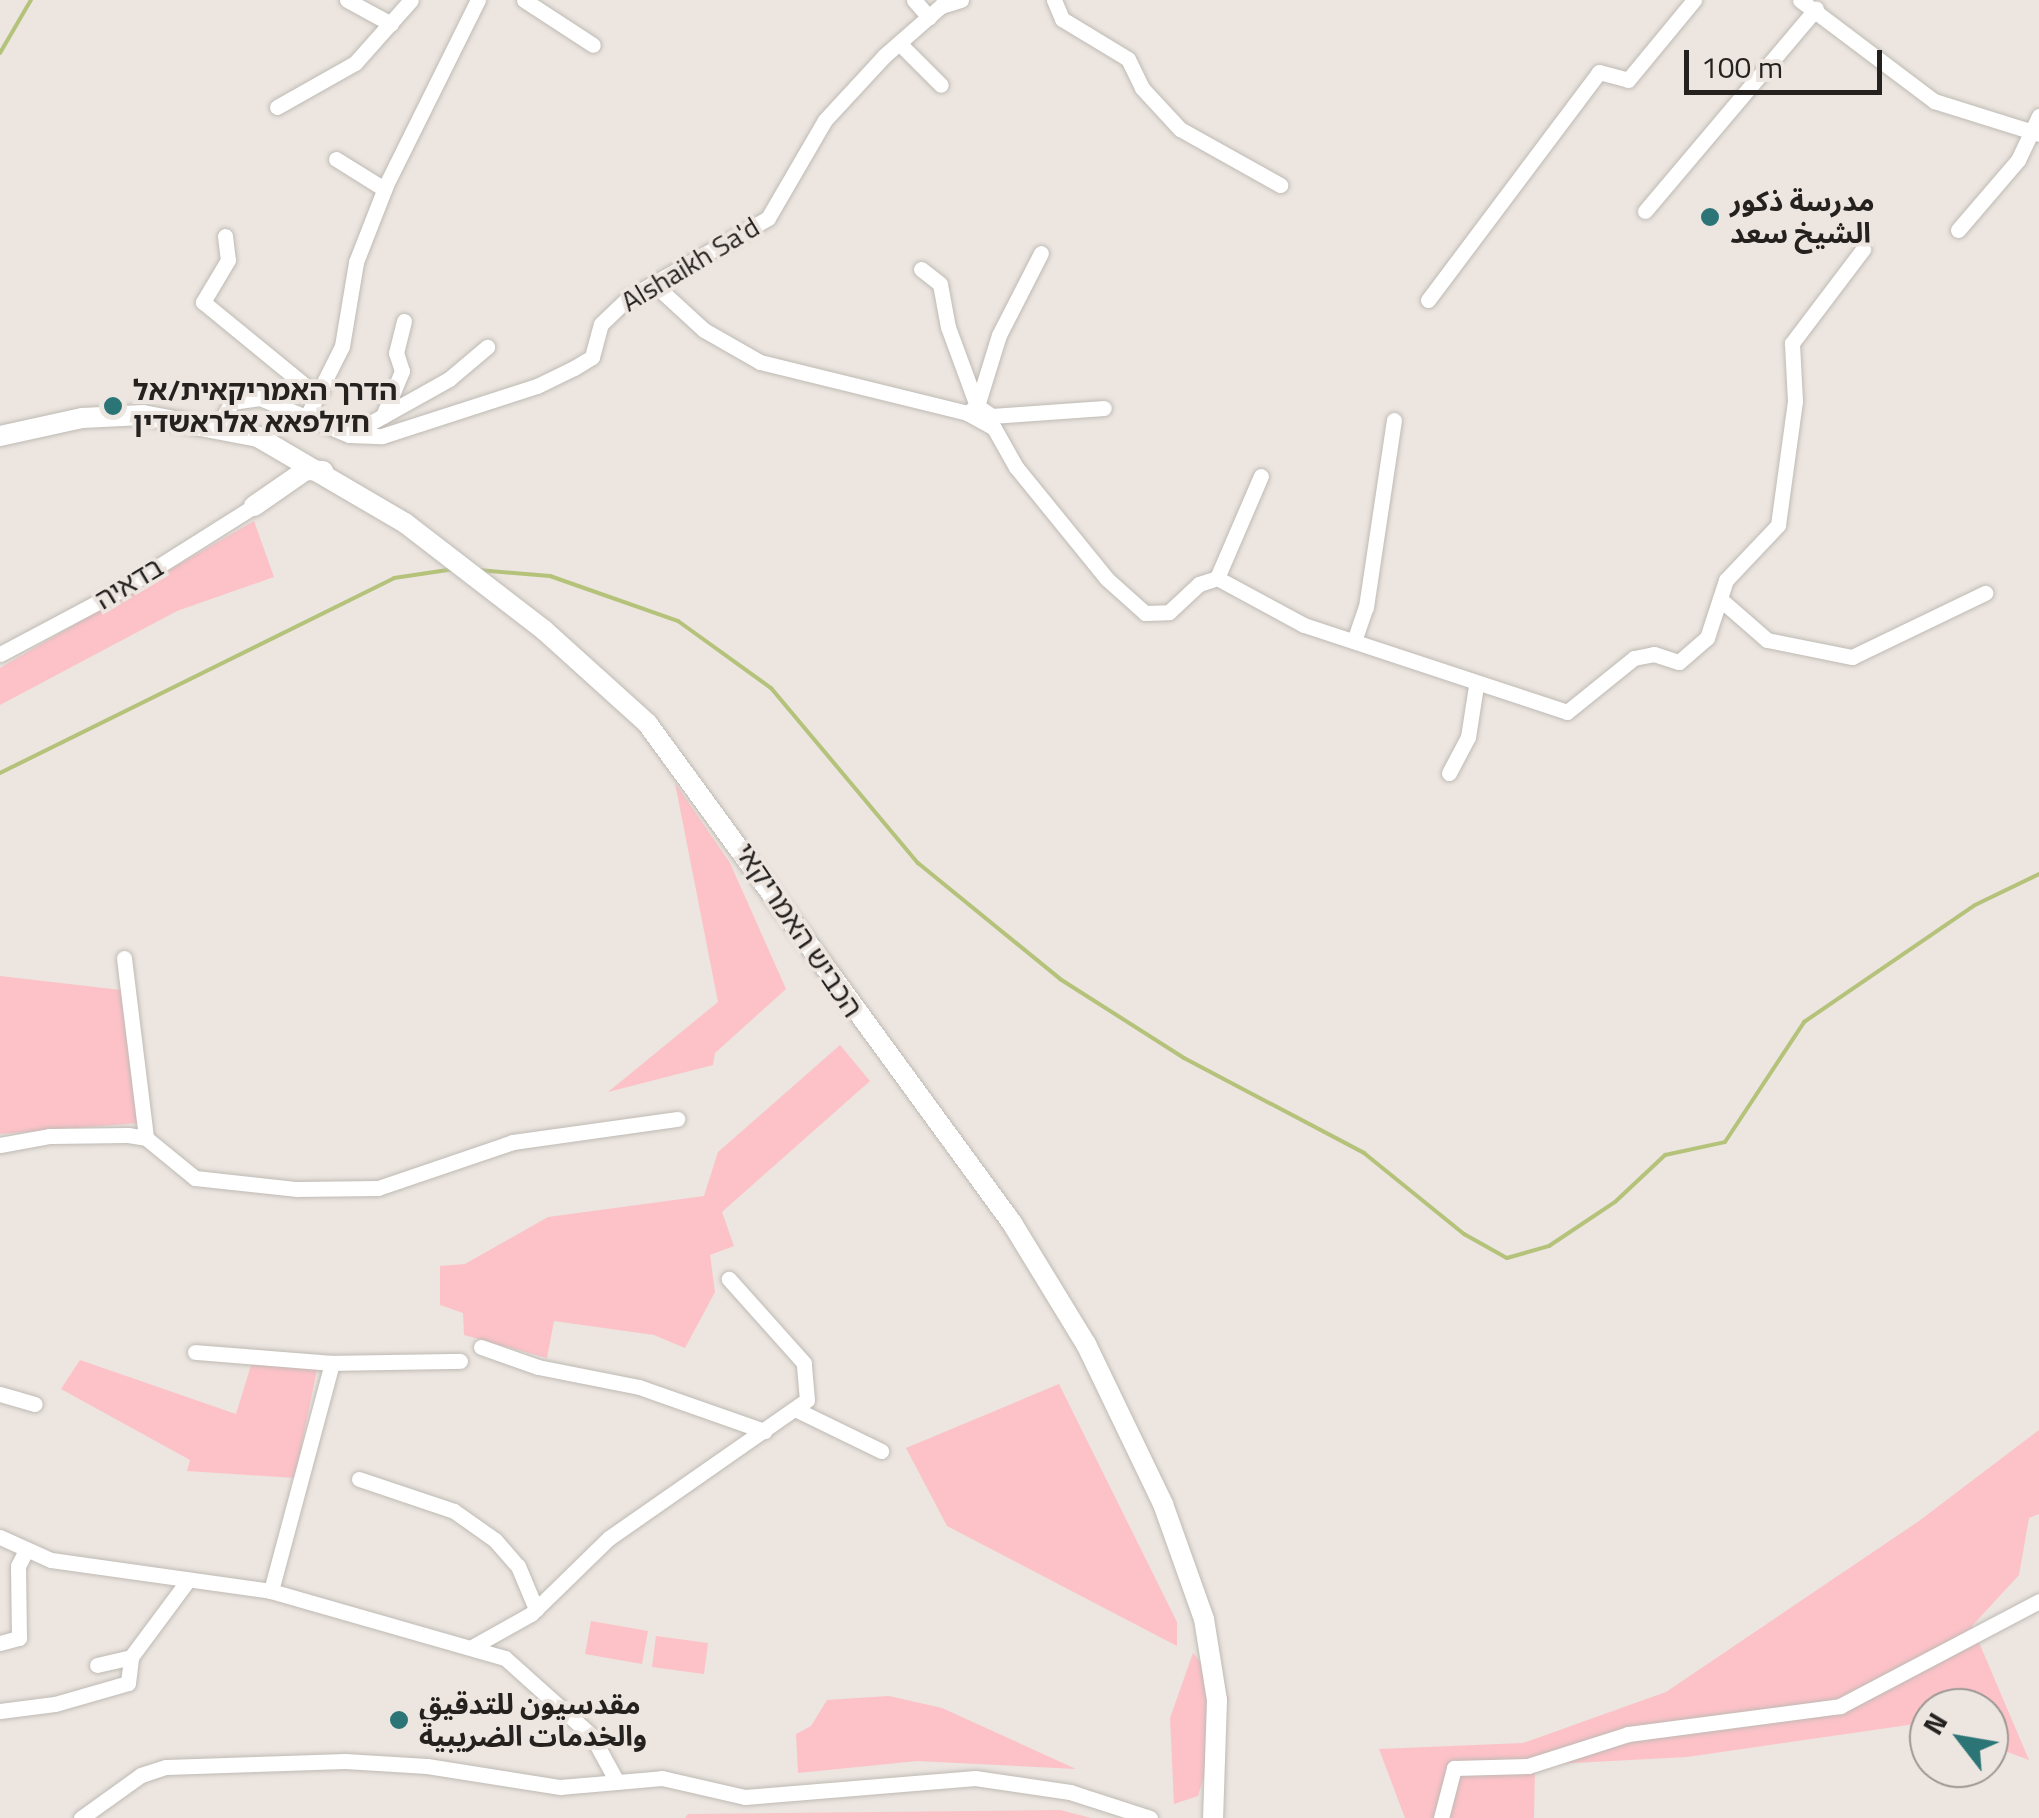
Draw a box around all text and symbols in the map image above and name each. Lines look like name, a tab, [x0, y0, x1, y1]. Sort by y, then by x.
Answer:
scale bar	[1689, 30, 1886, 92]
text: 100 m	[1701, 44, 1783, 90]
place label: مدرسة ذكور الشيخ سعد	[1730, 184, 1875, 250]
marker: مدرسة ذكور الشيخ سعد	[1699, 206, 1721, 228]
street label: Alshaikh Sa'd	[615, 210, 765, 318]
place label: הדרך האמריקאית/אל ח׳ולפאא אלראשדין	[133, 373, 398, 439]
marker: הדרך האמריקאית/אל ח׳ולפאא אלראשדין	[102, 395, 124, 417]
street label: בדאיה	[89, 550, 169, 616]
street label: הכביש האמריקאי	[728, 837, 870, 1023]
place label: مقدسيون للتدقيق والخدمات الضريبية	[419, 1687, 647, 1753]
north arrow	[1909, 1688, 2009, 1788]
text: N	[1911, 1704, 1958, 1743]
marker: مقدسيون للتدقيق والخدمات الضريبية	[388, 1709, 410, 1731]

